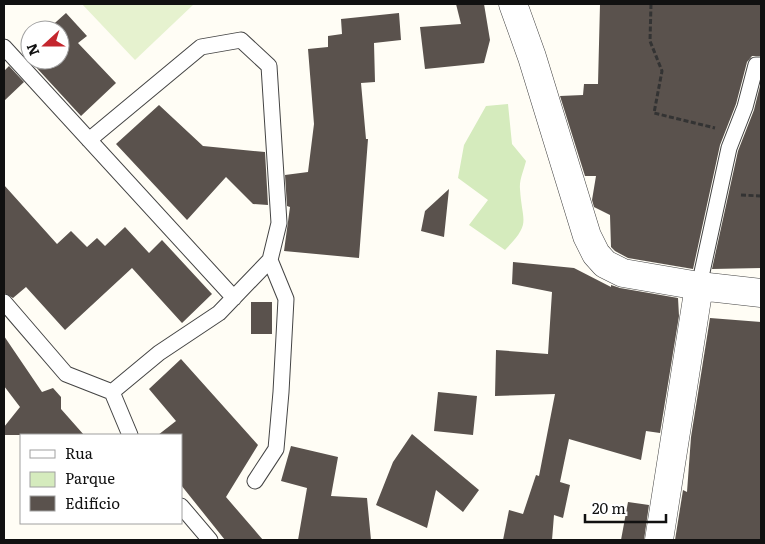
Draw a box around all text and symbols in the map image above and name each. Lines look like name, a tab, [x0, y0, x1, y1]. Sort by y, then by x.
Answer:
north arrow	[20, 20, 70, 70]
text: N	[20, 41, 43, 59]
legend	[20, 434, 182, 524]
text: Rua	[65, 441, 94, 464]
text: Parque	[65, 466, 115, 489]
text: Edifício	[65, 491, 120, 514]
scale bar	[585, 492, 666, 524]
text: 20 m	[592, 496, 626, 519]

